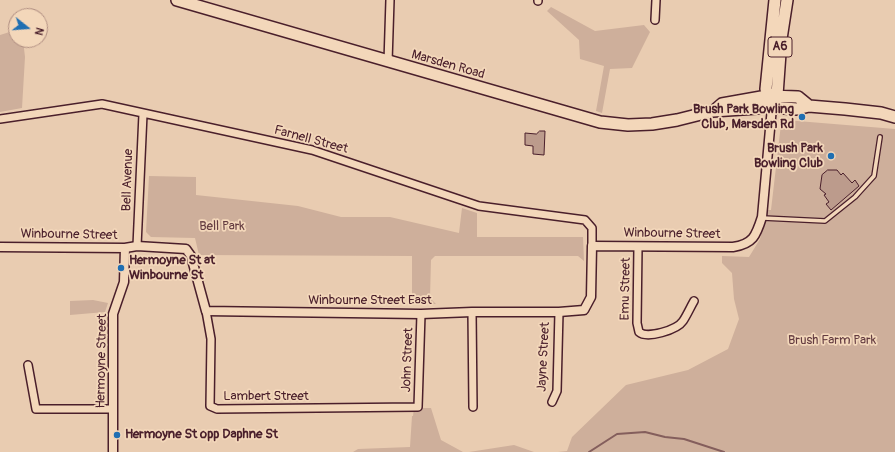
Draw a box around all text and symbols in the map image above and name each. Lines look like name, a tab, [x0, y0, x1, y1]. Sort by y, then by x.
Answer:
north arrow	[8, 8, 48, 48]
text: N	[32, 26, 46, 37]
road number: A6	[768, 37, 792, 57]
street label: Marsden Road	[410, 47, 486, 83]
place label: Brush Park Bowling Club, Marsden Rd	[693, 102, 794, 133]
marker: Brush Park Bowling Club, Marsden Rd	[797, 112, 807, 122]
street label: Farnell Street	[272, 123, 350, 157]
place label: Brush Park Bowling Club	[754, 141, 823, 172]
street label: Bell Avenue	[119, 148, 137, 212]
marker: Brush Park Bowling Club	[826, 151, 836, 161]
park label: Bell Park	[199, 219, 245, 235]
street label: Winbourne Street	[623, 225, 721, 243]
street label: Winbourne Street	[20, 226, 118, 244]
place label: Hermoyne St at Winbourne St	[129, 253, 215, 284]
street label: Emu Street	[618, 257, 634, 321]
marker: Hermoyne St at Winbourne St	[116, 263, 126, 273]
street label: Winbourne Street East	[308, 293, 432, 309]
street label: Hermoyne Street	[93, 314, 111, 408]
street label: Jayne Street	[534, 322, 554, 392]
street label: John Street	[399, 327, 417, 393]
park label: Brush Farm Park	[788, 333, 876, 349]
street label: Lambert Street	[223, 389, 309, 405]
place label: Hermoyne St opp Daphne St	[125, 427, 278, 443]
marker: Hermoyne St opp Daphne St	[112, 430, 122, 440]

